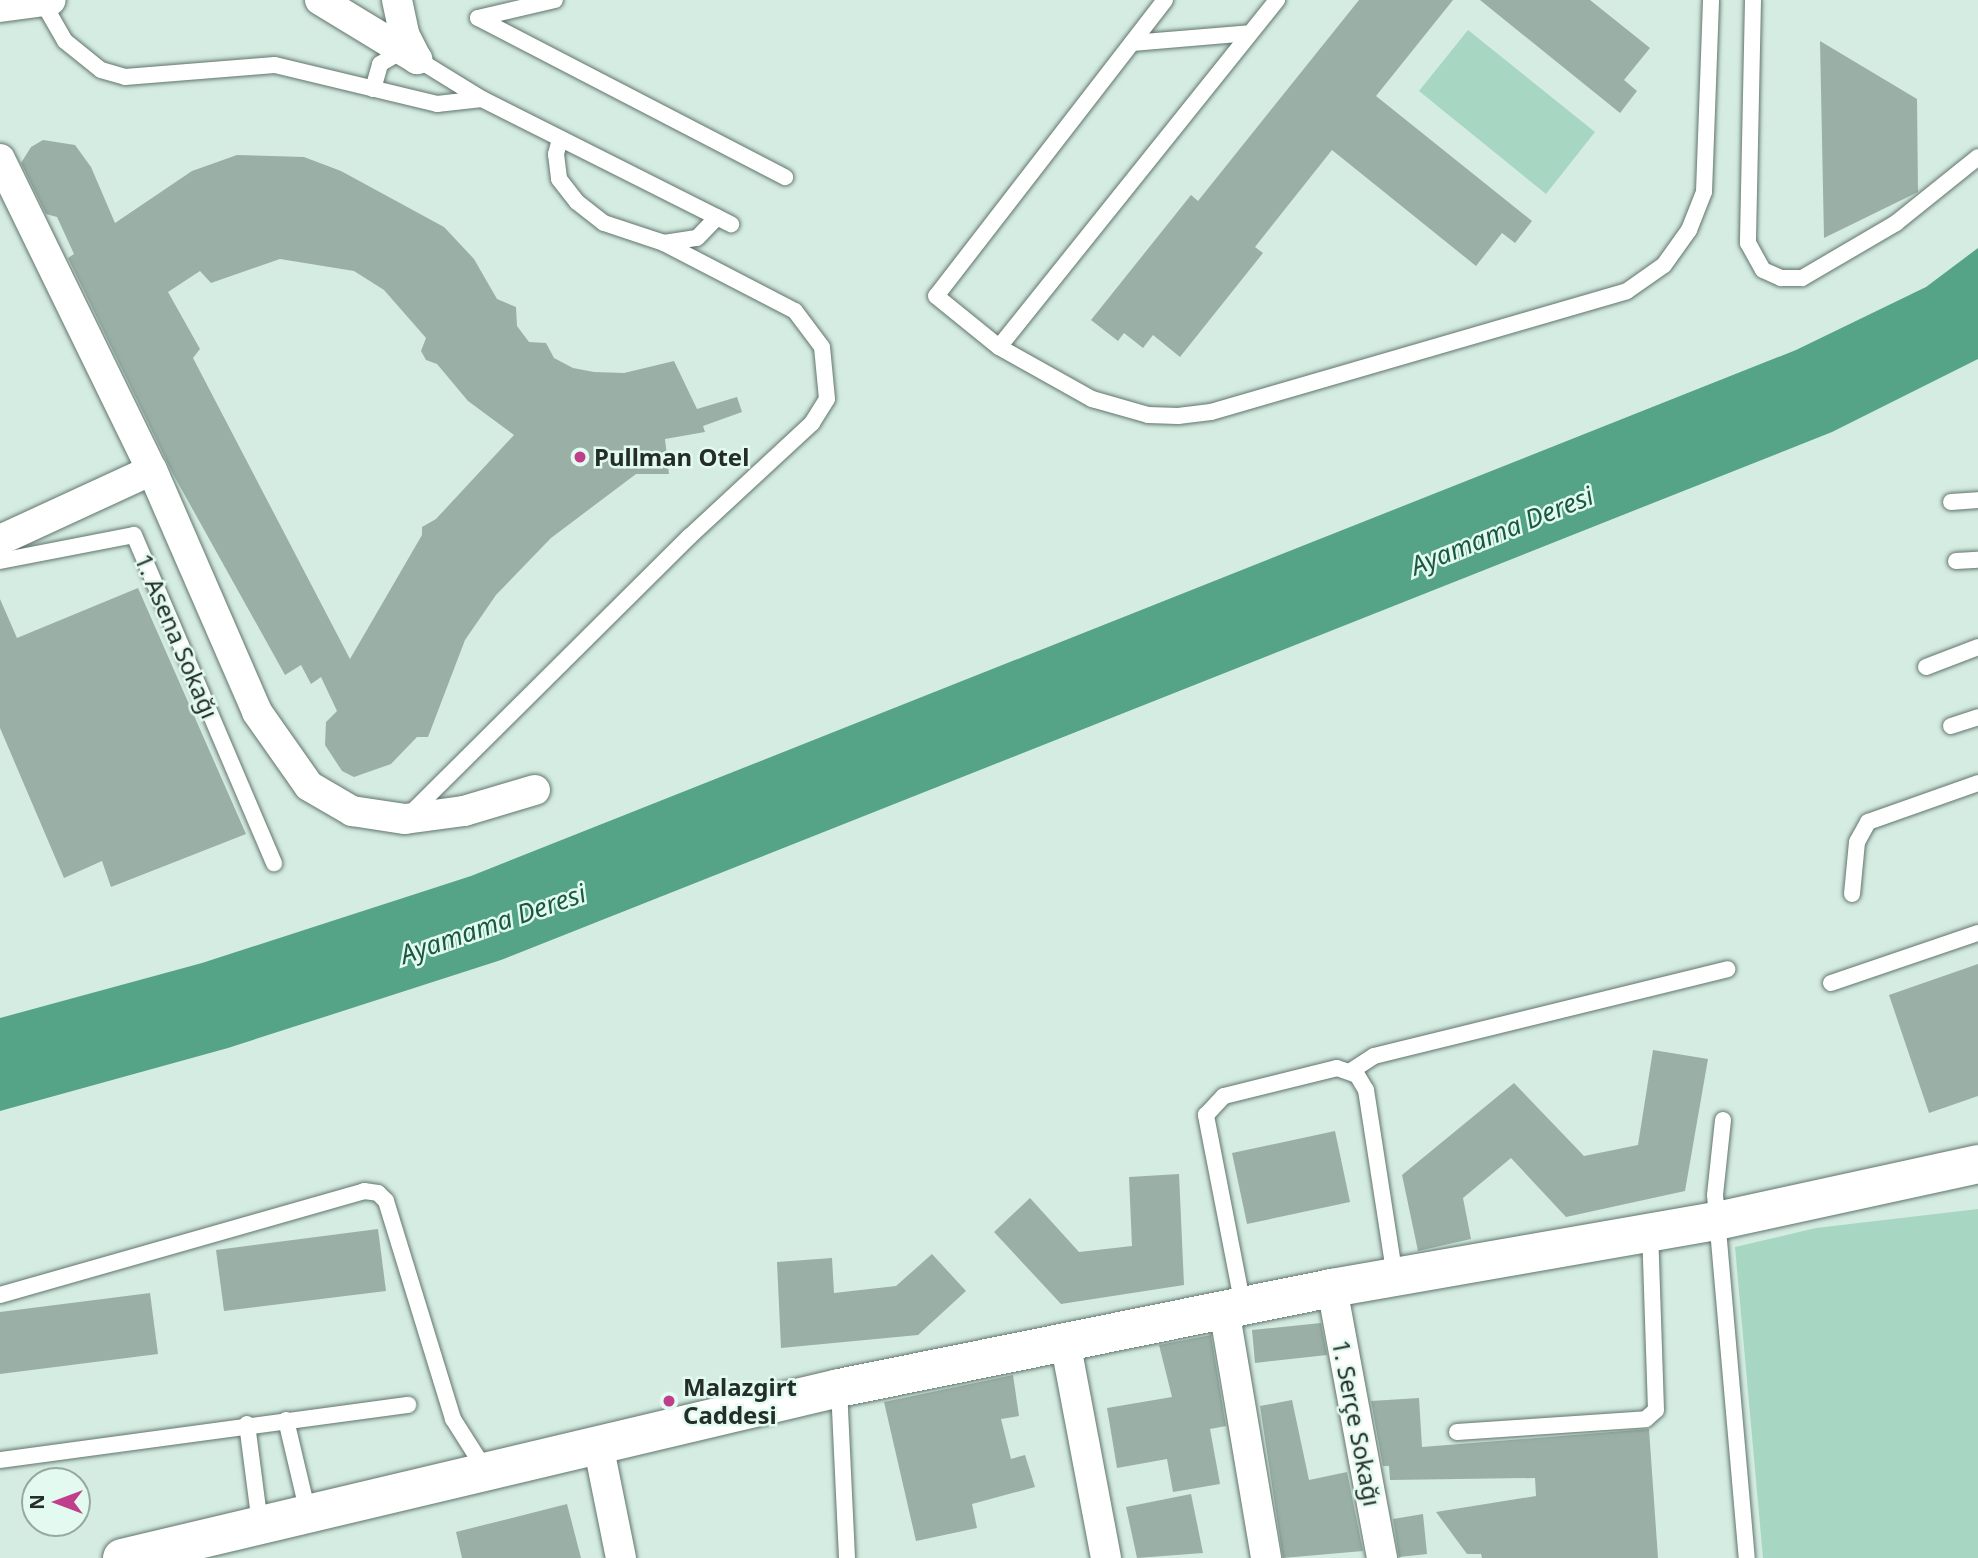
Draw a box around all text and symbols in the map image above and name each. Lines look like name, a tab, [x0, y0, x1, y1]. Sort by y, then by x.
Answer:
place label: Pullman Otel	[594, 443, 749, 471]
marker: Pullman Otel	[572, 449, 588, 465]
water label: Ayamama Deresi	[1406, 480, 1598, 582]
street label: 1. Asena Sokağı	[129, 549, 225, 723]
water label: Ayamama Deresi	[396, 878, 590, 970]
street label: 1. Serçe Sokağı	[1327, 1337, 1387, 1509]
place label: Malazgirt Caddesi	[683, 1373, 797, 1429]
marker: Malazgirt Caddesi	[661, 1393, 677, 1409]
north arrow	[21, 1467, 91, 1537]
text: N	[24, 1494, 50, 1510]

